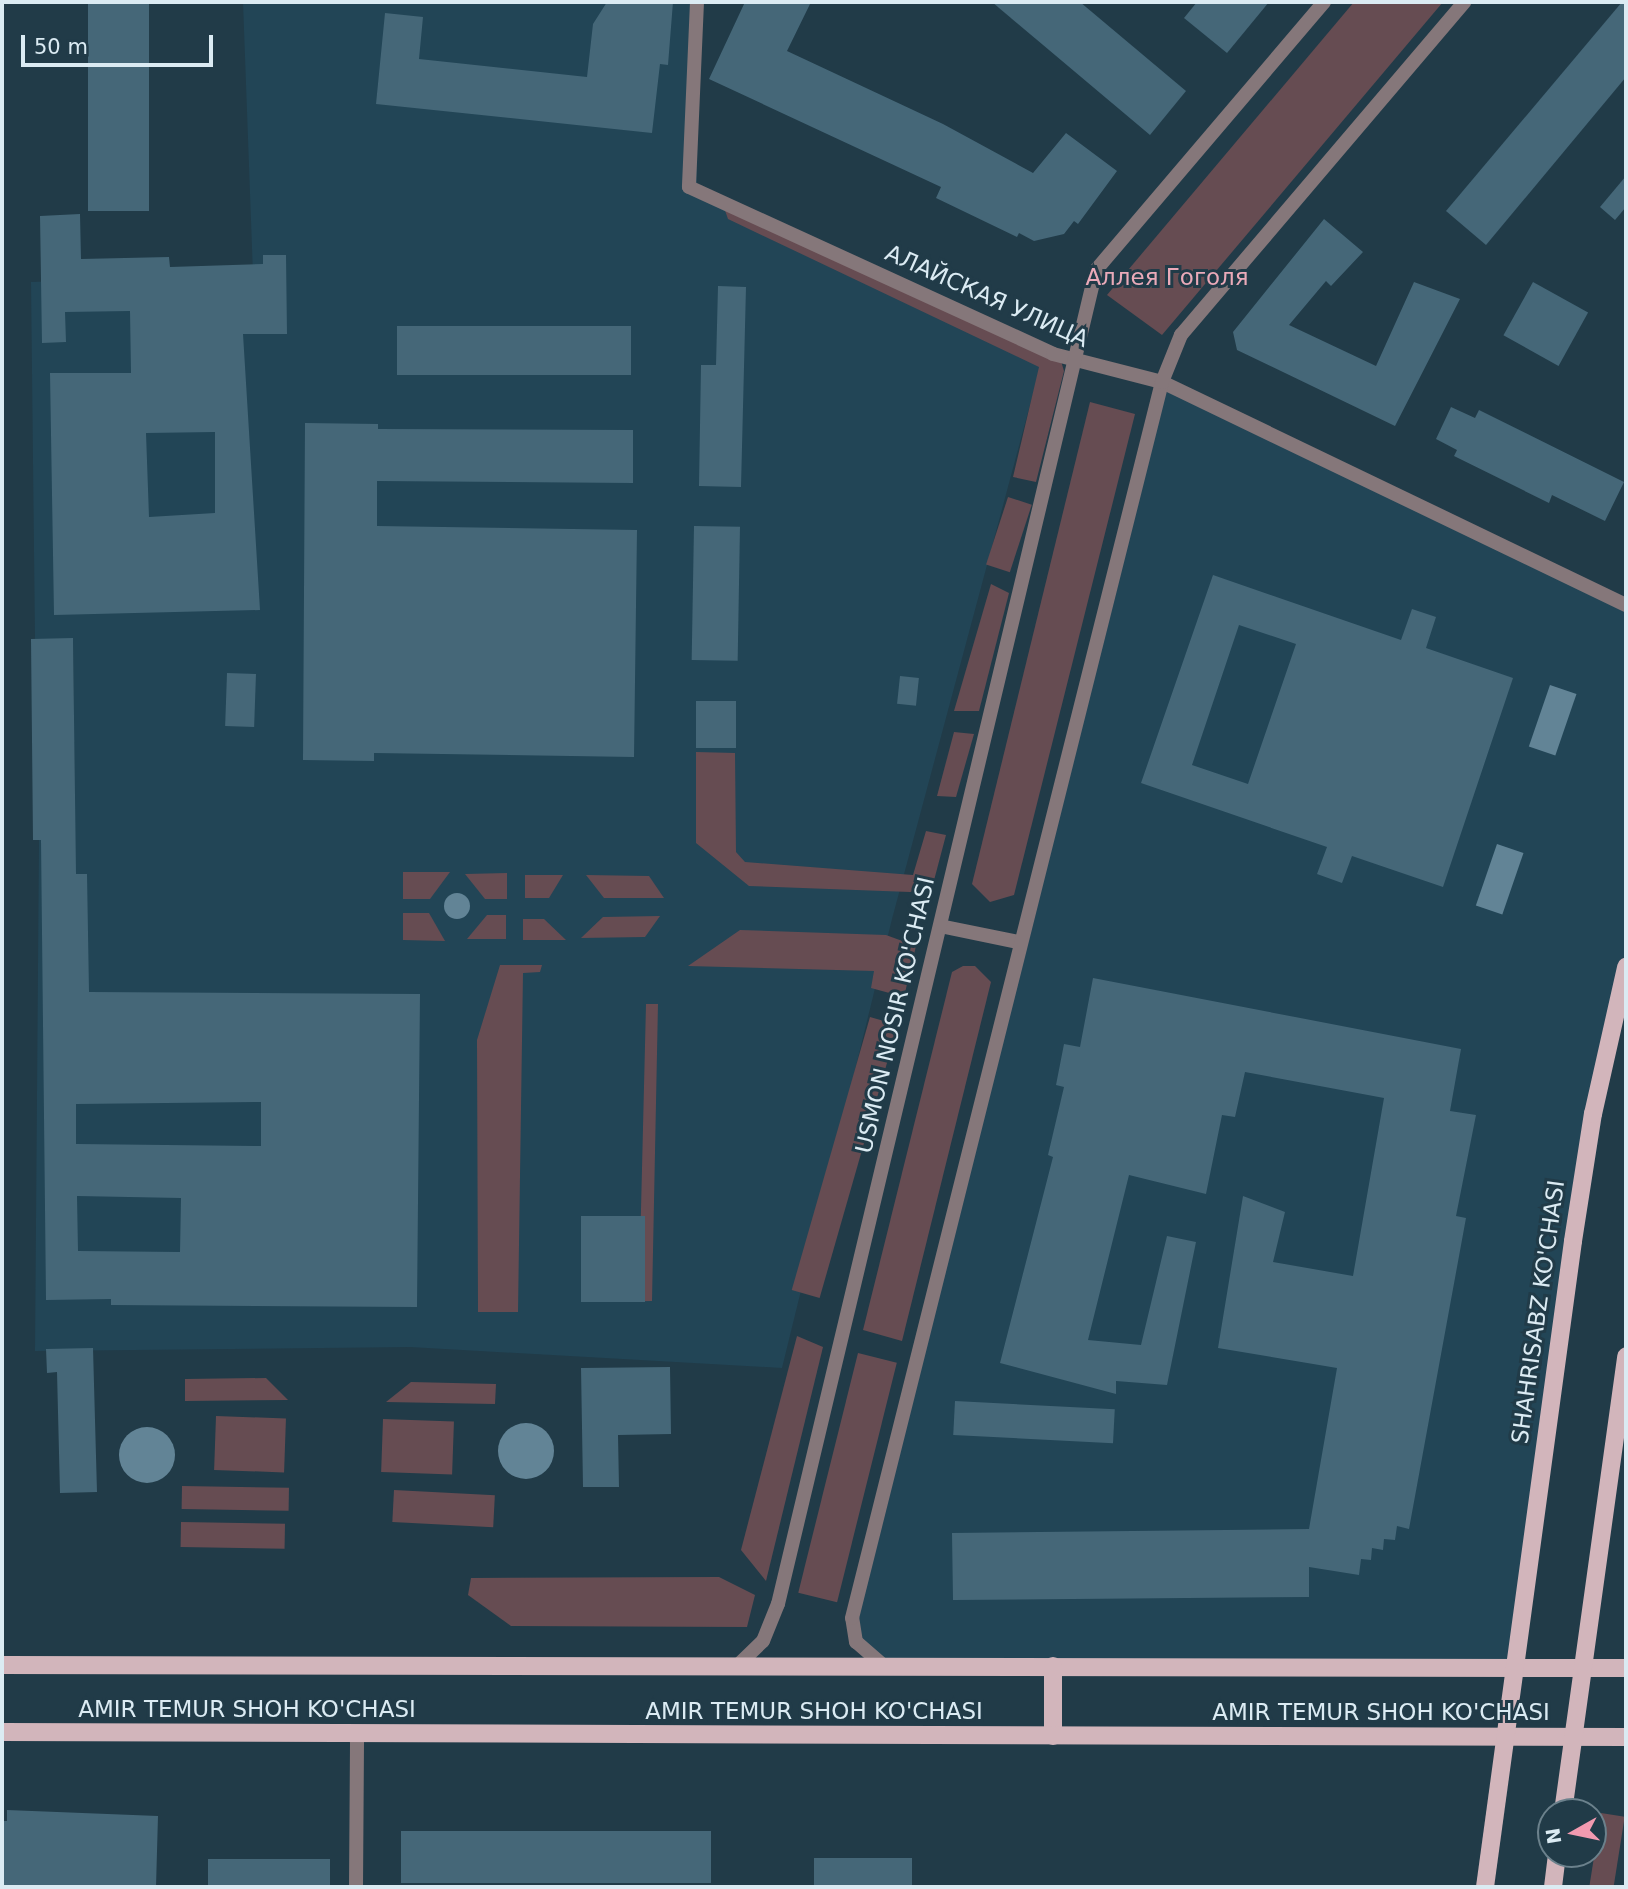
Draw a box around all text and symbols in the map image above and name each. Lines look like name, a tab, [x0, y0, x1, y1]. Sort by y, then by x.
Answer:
scale bar	[24, 21, 217, 65]
text: 50 m	[34, 35, 88, 59]
street label: АЛАЙСКАЯ УЛИЦА	[881, 239, 1093, 353]
park label: Аллея Гоголя	[1085, 263, 1249, 291]
street label: USMON NOSIR KO'CHASI	[850, 874, 940, 1156]
street label: SHAHRISABZ KO'CHASI	[1506, 1178, 1570, 1446]
street label: AMIR TEMUR SHOH KO'CHASI	[78, 1695, 416, 1723]
street label: AMIR TEMUR SHOH KO'CHASI	[645, 1697, 983, 1725]
street label: AMIR TEMUR SHOH KO'CHASI	[1212, 1698, 1550, 1726]
north arrow	[1537, 1798, 1607, 1868]
text: N	[1541, 1826, 1565, 1846]

